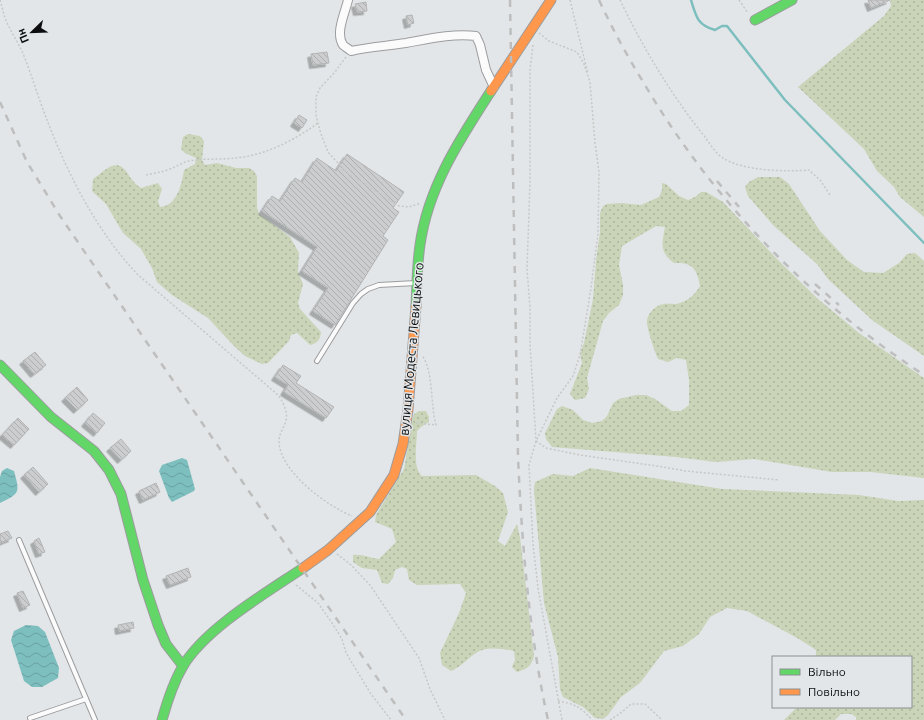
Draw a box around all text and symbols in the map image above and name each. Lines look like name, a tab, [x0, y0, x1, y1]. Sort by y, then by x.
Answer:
north arrow	[12, 12, 52, 52]
text: Пн	[14, 27, 31, 45]
street label: вулиця Модеста Левицького	[396, 262, 426, 436]
legend	[772, 656, 912, 708]
text: Вільно	[808, 665, 846, 678]
text: Повільно	[808, 685, 860, 698]

